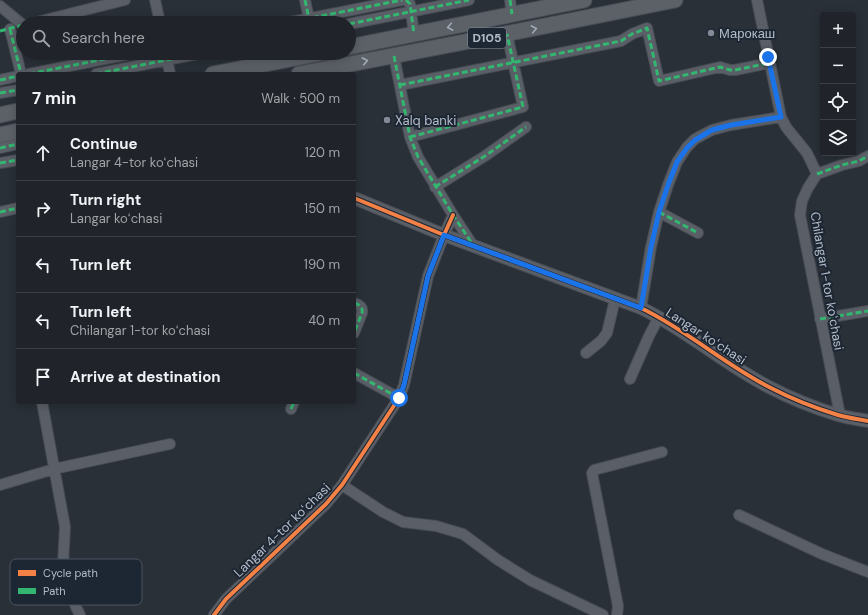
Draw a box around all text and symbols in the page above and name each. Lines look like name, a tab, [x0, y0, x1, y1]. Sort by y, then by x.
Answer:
map controls	[820, 12, 856, 156]
button: +	[820, 12, 856, 48]
search box	[16, 16, 356, 60]
one-way arrow	[447, 22, 453, 31]
one-way arrow	[531, 25, 537, 33]
place label: Марокаш	[719, 25, 775, 42]
icon: search	[30, 27, 52, 49]
text: Search here	[62, 28, 145, 48]
road number: D105	[468, 28, 506, 48]
marker: Марокаш	[706, 28, 716, 38]
route end	[759, 48, 777, 66]
button: −	[820, 48, 856, 84]
one-way arrow	[362, 58, 368, 66]
button: locate	[820, 84, 856, 120]
text: 7 min	[32, 87, 76, 109]
text: Walk · 500 m	[261, 90, 340, 107]
place label: Xalq banki	[395, 112, 457, 129]
marker: Xalq banki	[382, 115, 392, 125]
button: layers	[820, 120, 856, 156]
text: Continue	[70, 134, 138, 154]
icon: ahead	[32, 142, 54, 164]
text: 120 m	[305, 144, 340, 161]
text: Langar 4-tor koʻchasi	[70, 154, 198, 171]
text: Turn right	[70, 190, 141, 210]
icon: right	[32, 198, 54, 220]
text: 150 m	[304, 200, 340, 217]
text: Langar koʻchasi	[70, 210, 162, 227]
street label: Chilangar 1-tor koʻchasi	[806, 210, 848, 352]
icon: left	[32, 254, 54, 276]
text: Turn left	[70, 255, 131, 275]
text: 190 m	[304, 256, 340, 273]
text: Turn left	[70, 302, 131, 322]
street label: Langar koʻchasi	[663, 304, 749, 368]
icon: left	[32, 310, 54, 332]
text: 40 m	[308, 312, 340, 329]
text: Chilangar 1-tor koʻchasi	[70, 322, 210, 339]
icon: arrive	[32, 366, 54, 388]
text: Arrive at destination	[70, 367, 221, 387]
route start	[390, 389, 408, 407]
street label: Langar 4-tor koʻchasi	[230, 479, 334, 581]
legend	[10, 559, 142, 605]
text: Cycle path	[43, 566, 98, 580]
text: Path	[43, 584, 66, 598]

